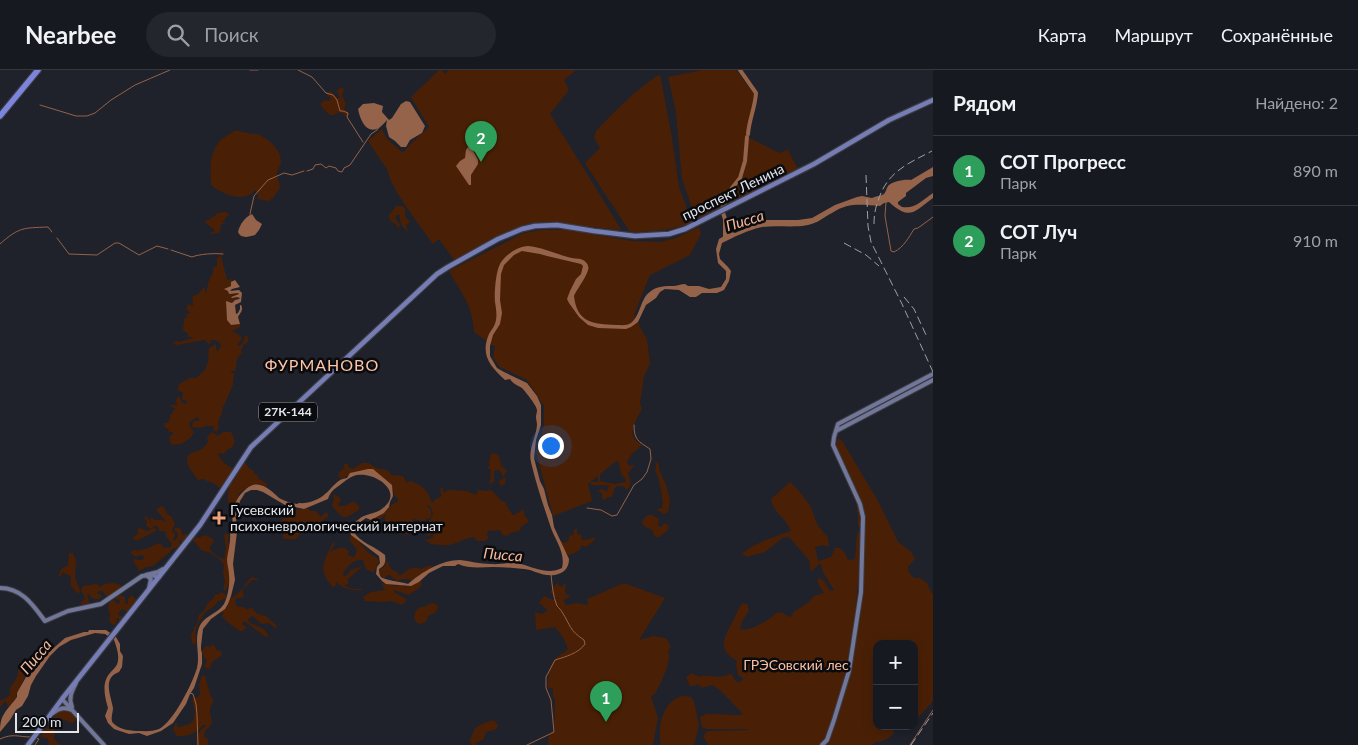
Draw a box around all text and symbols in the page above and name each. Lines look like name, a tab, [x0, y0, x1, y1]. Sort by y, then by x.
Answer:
search box	[146, 12, 496, 57]
text: Nearbee	[25, 20, 116, 49]
icon: search	[164, 21, 192, 49]
text: Поиск	[204, 23, 259, 46]
text: Карта	[1038, 24, 1086, 46]
text: Маршрут	[1114, 24, 1193, 46]
text: Сохранённые	[1221, 24, 1333, 46]
text: Рядом	[953, 90, 1016, 115]
text: Найдено: 2	[1255, 93, 1338, 112]
pin: 2	[465, 121, 497, 162]
text: СОТ Прогресс	[1000, 150, 1126, 173]
street label: проспект Ленина	[679, 159, 787, 224]
text: 1	[964, 161, 974, 180]
text: 890 m	[1293, 161, 1338, 180]
text: Парк	[1000, 173, 1037, 192]
water label: Писса	[723, 206, 766, 234]
text: СОТ Луч	[1000, 220, 1077, 243]
text: 2	[964, 231, 974, 250]
text: 910 m	[1293, 231, 1338, 250]
text: Парк	[1000, 243, 1037, 262]
district label: ФУРМАНОВО	[265, 355, 379, 374]
road number: 27К-144	[259, 402, 317, 422]
your location	[538, 433, 564, 459]
place label: Гусевский психоневрологический интернат	[230, 501, 443, 534]
marker: Гусевский психоневрологический интернат	[212, 511, 226, 525]
water label: Писса	[483, 543, 524, 565]
water label: Писса	[16, 635, 55, 677]
map controls	[873, 640, 918, 730]
button: +	[873, 640, 918, 685]
park label: ГРЭСовский лес	[743, 656, 849, 673]
pin: 1	[590, 681, 622, 722]
button: −	[873, 685, 918, 730]
scale bar	[15, 710, 79, 733]
text: 200 m	[22, 713, 61, 730]

